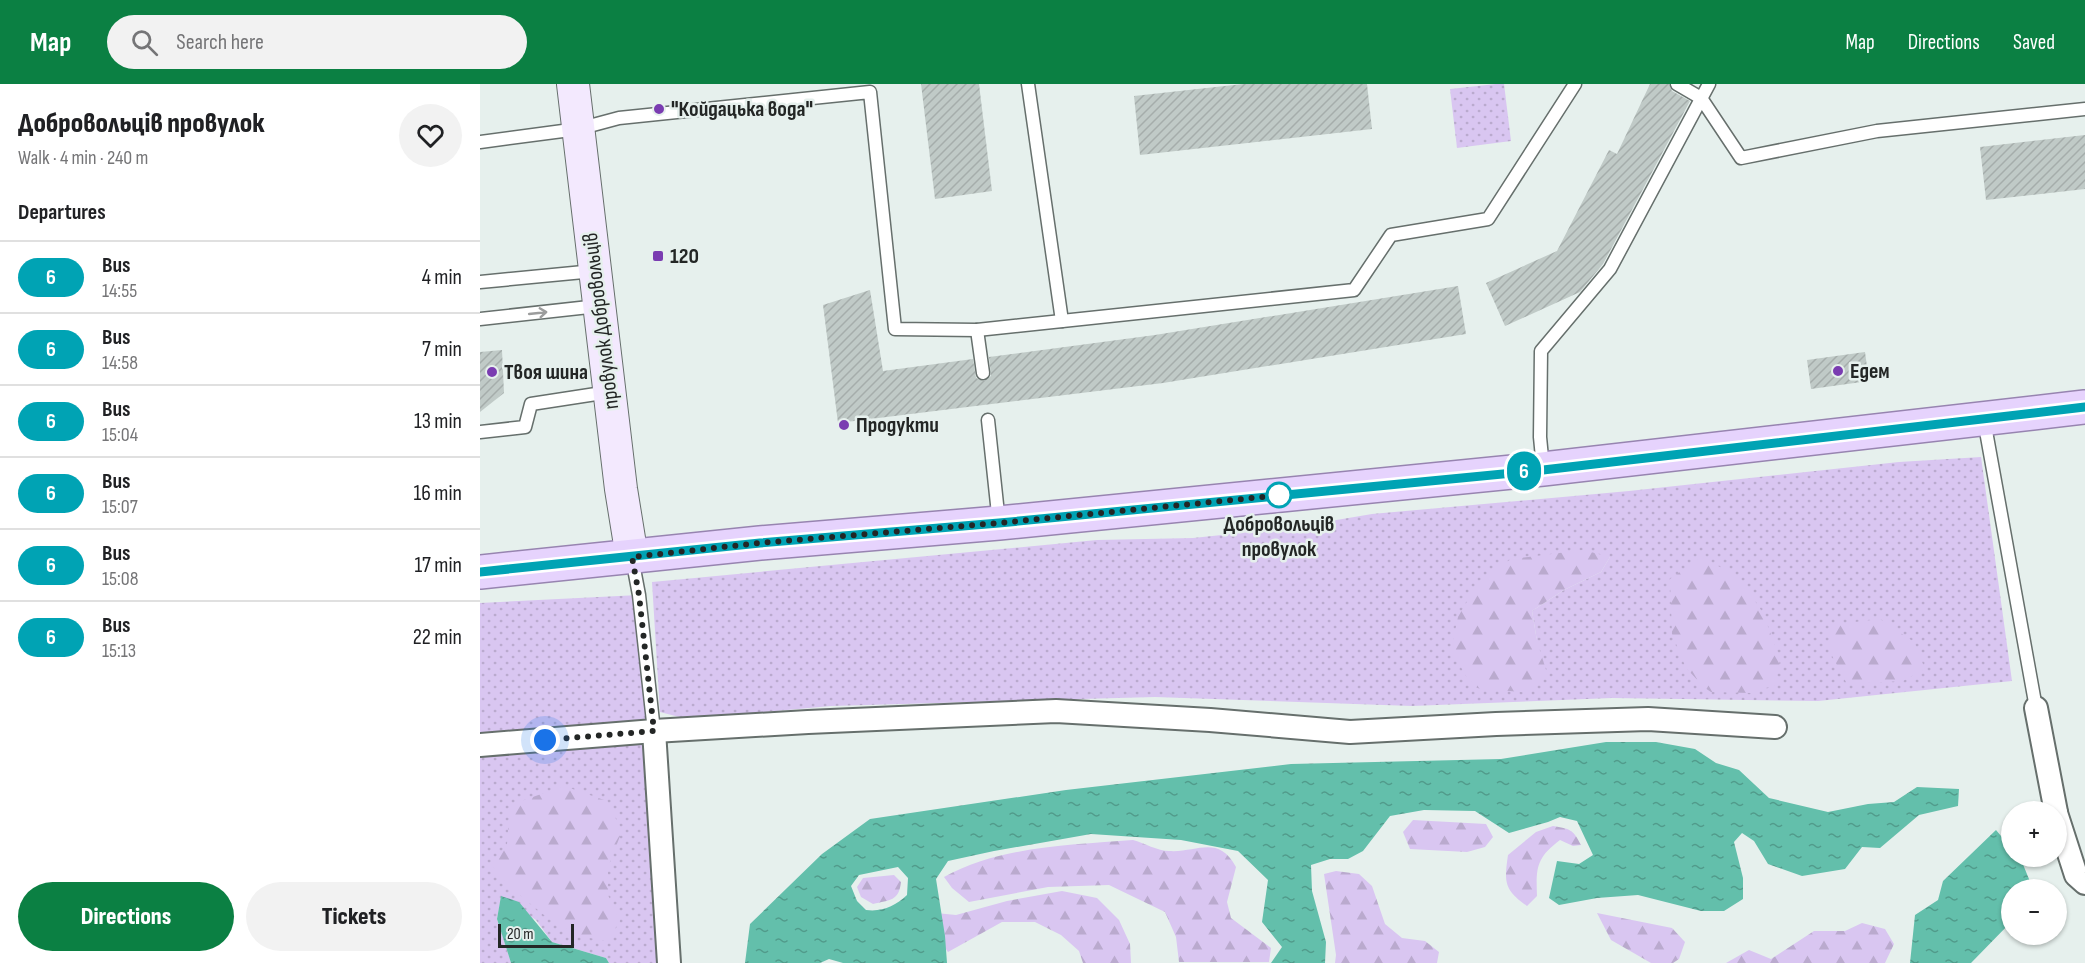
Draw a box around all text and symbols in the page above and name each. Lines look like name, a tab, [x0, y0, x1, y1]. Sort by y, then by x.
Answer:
search box	[107, 15, 527, 69]
text: Map	[30, 26, 71, 59]
icon: search	[128, 26, 161, 59]
text: Search here	[176, 29, 264, 56]
text: Map	[1845, 30, 1875, 55]
text: Directions	[1908, 30, 1980, 55]
text: Saved	[2013, 30, 2055, 55]
place label: "Койдацька вода"	[671, 96, 813, 123]
marker: "Койдацька вода"	[652, 102, 666, 116]
button: heart	[399, 104, 462, 167]
text: Добровольців провулок	[18, 107, 265, 140]
text: Walk · 4 min · 240 m	[18, 146, 148, 170]
text: Departures	[18, 199, 106, 226]
street label: провулок Добровольців	[577, 231, 625, 411]
place label: 120	[670, 243, 699, 270]
marker: 120	[651, 249, 665, 263]
text: Bus	[102, 252, 131, 279]
text: 4 min	[422, 264, 462, 291]
text: 6	[46, 265, 56, 290]
text: 14:55	[102, 279, 137, 303]
one-way arrow	[528, 307, 548, 318]
text: Bus	[102, 324, 131, 351]
text: 7 min	[422, 336, 462, 363]
text: 6	[46, 337, 56, 362]
text: 14:58	[102, 351, 138, 375]
place label: Едем	[1850, 358, 1890, 385]
place label: Твоя шина	[504, 359, 588, 386]
marker: Едем	[1831, 364, 1845, 378]
marker: Твоя шина	[485, 365, 499, 379]
text: Bus	[102, 396, 131, 423]
text: 13 min	[414, 408, 462, 435]
text: 6	[46, 409, 56, 434]
place label: Продукти	[856, 412, 939, 439]
marker: Продукти	[837, 418, 851, 432]
text: 15:04	[102, 423, 138, 447]
line badge: 6	[1504, 452, 1544, 490]
text: 6	[1519, 459, 1529, 484]
text: Bus	[102, 468, 131, 495]
text: 16 min	[414, 480, 462, 507]
text: 6	[46, 481, 56, 506]
marker: Добровольців провулок	[1266, 482, 1292, 508]
text: 15:07	[102, 495, 138, 519]
place label: Добровольців провулок	[1224, 511, 1334, 563]
text: Bus	[102, 540, 131, 567]
text: 17 min	[414, 552, 462, 579]
text: 6	[46, 553, 56, 578]
text: 15:08	[102, 567, 138, 591]
text: Bus	[102, 612, 131, 639]
text: 22 min	[413, 624, 462, 651]
text: 6	[46, 625, 56, 650]
text: 15:13	[102, 639, 136, 663]
your location	[530, 725, 560, 755]
map controls	[2001, 801, 2067, 945]
button: +	[2001, 801, 2067, 867]
button: −	[2001, 879, 2067, 945]
button: Directions	[18, 882, 234, 951]
button: Tickets	[246, 882, 462, 951]
scale bar	[498, 921, 574, 948]
text: 20 m	[507, 925, 534, 944]

